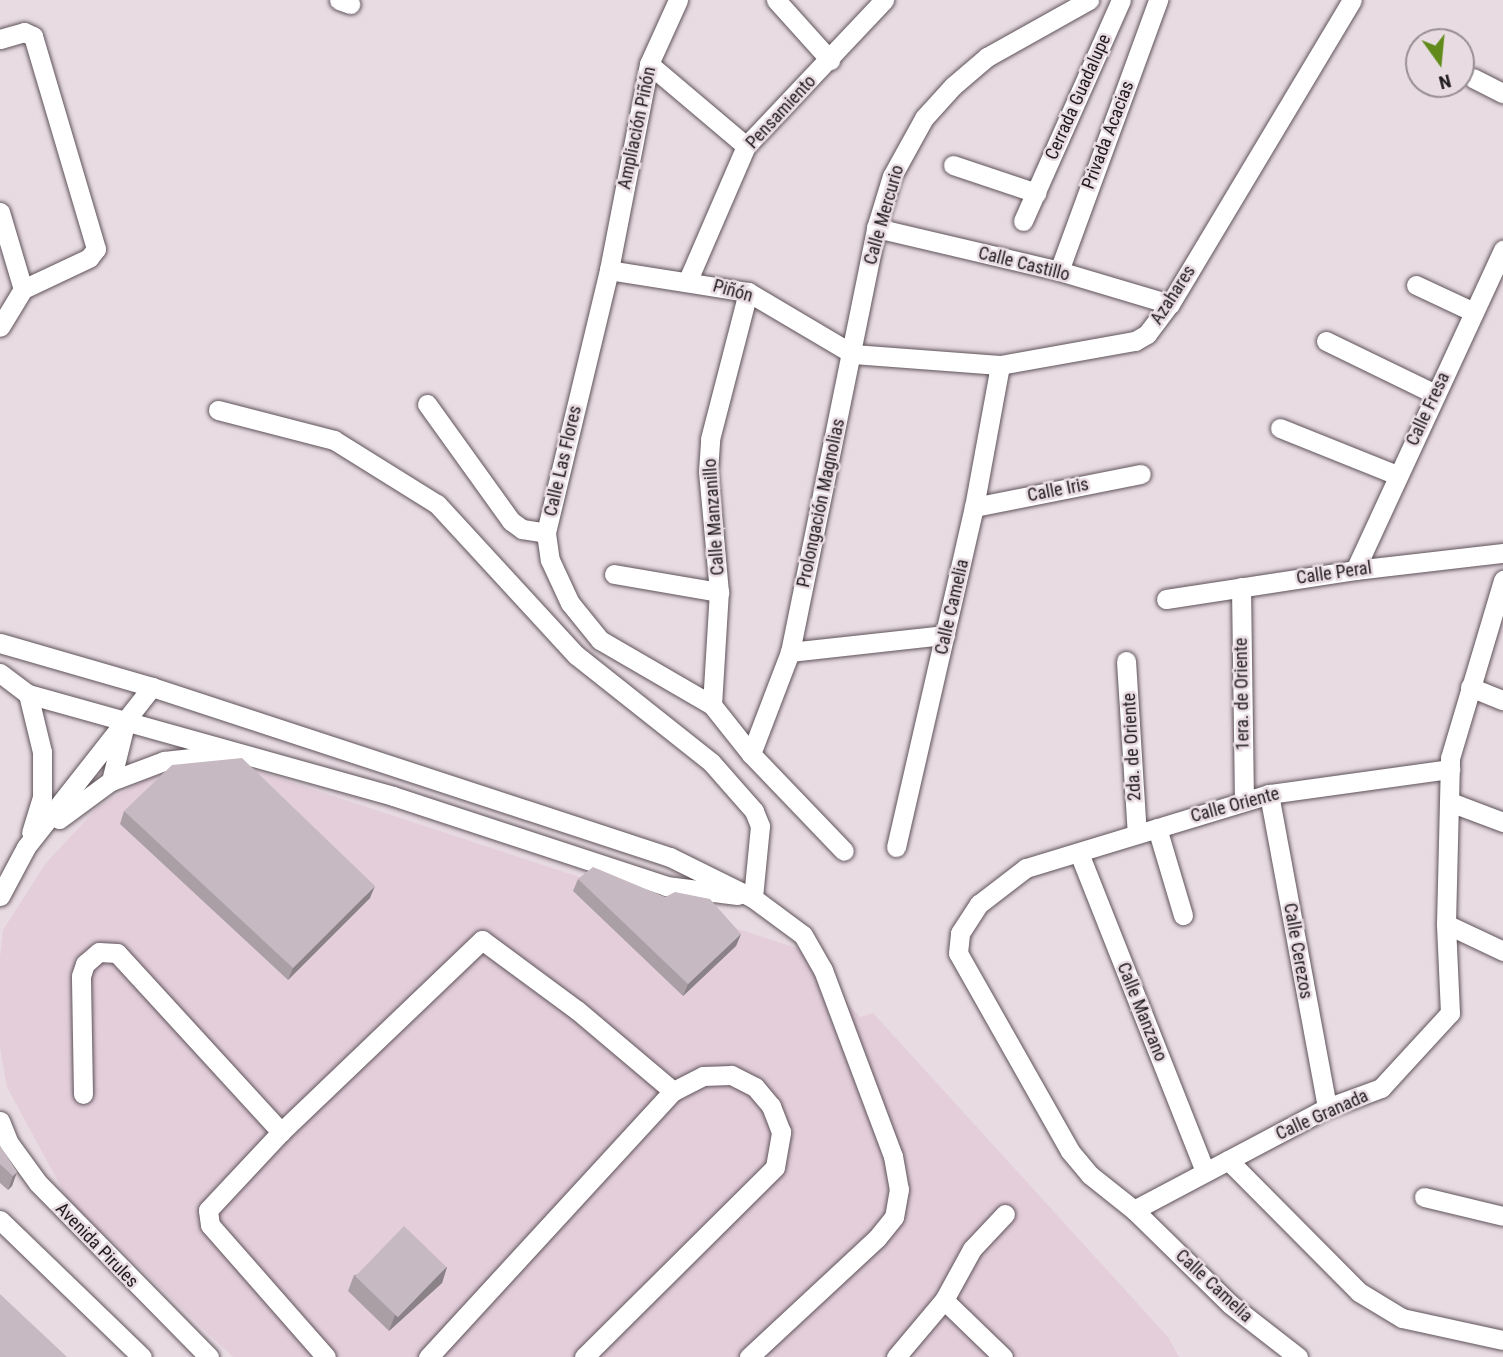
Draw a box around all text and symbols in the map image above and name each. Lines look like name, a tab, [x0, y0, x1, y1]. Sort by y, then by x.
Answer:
north arrow	[1405, 28, 1475, 98]
street label: Cerrada Guadalupe	[1041, 31, 1115, 163]
street label: Ampliación Piñón	[613, 65, 661, 191]
text: N	[1436, 69, 1454, 94]
street label: Pensamiento	[741, 71, 821, 153]
street label: Privada Acacias	[1077, 78, 1139, 192]
street label: Calle Mercurio	[859, 163, 909, 267]
street label: Calle Castillo	[976, 242, 1072, 286]
street label: Azahares	[1146, 261, 1200, 329]
street label: Piñón	[711, 275, 755, 307]
street label: Calle Fresa	[1402, 369, 1454, 449]
street label: Calle Las Flores	[540, 404, 586, 518]
street label: Prolongación Magnolias	[793, 417, 849, 589]
street label: Calle Manzanillo	[699, 458, 729, 576]
street label: Calle Iris	[1026, 473, 1090, 507]
street label: Calle Camelia	[931, 557, 973, 657]
street label: Calle Peral	[1295, 557, 1373, 589]
street label: 1era. de Oriente	[1230, 637, 1254, 751]
street label: 2da. de Oriente	[1118, 692, 1146, 802]
street label: Calle Oriente	[1188, 783, 1282, 827]
street label: Calle Cerezos	[1279, 901, 1317, 1001]
street label: Calle Manzano	[1112, 959, 1172, 1065]
street label: Calle Granada	[1272, 1085, 1372, 1145]
street label: Avenida Pirules	[51, 1198, 143, 1292]
street label: Calle Camelia	[1171, 1245, 1257, 1327]

